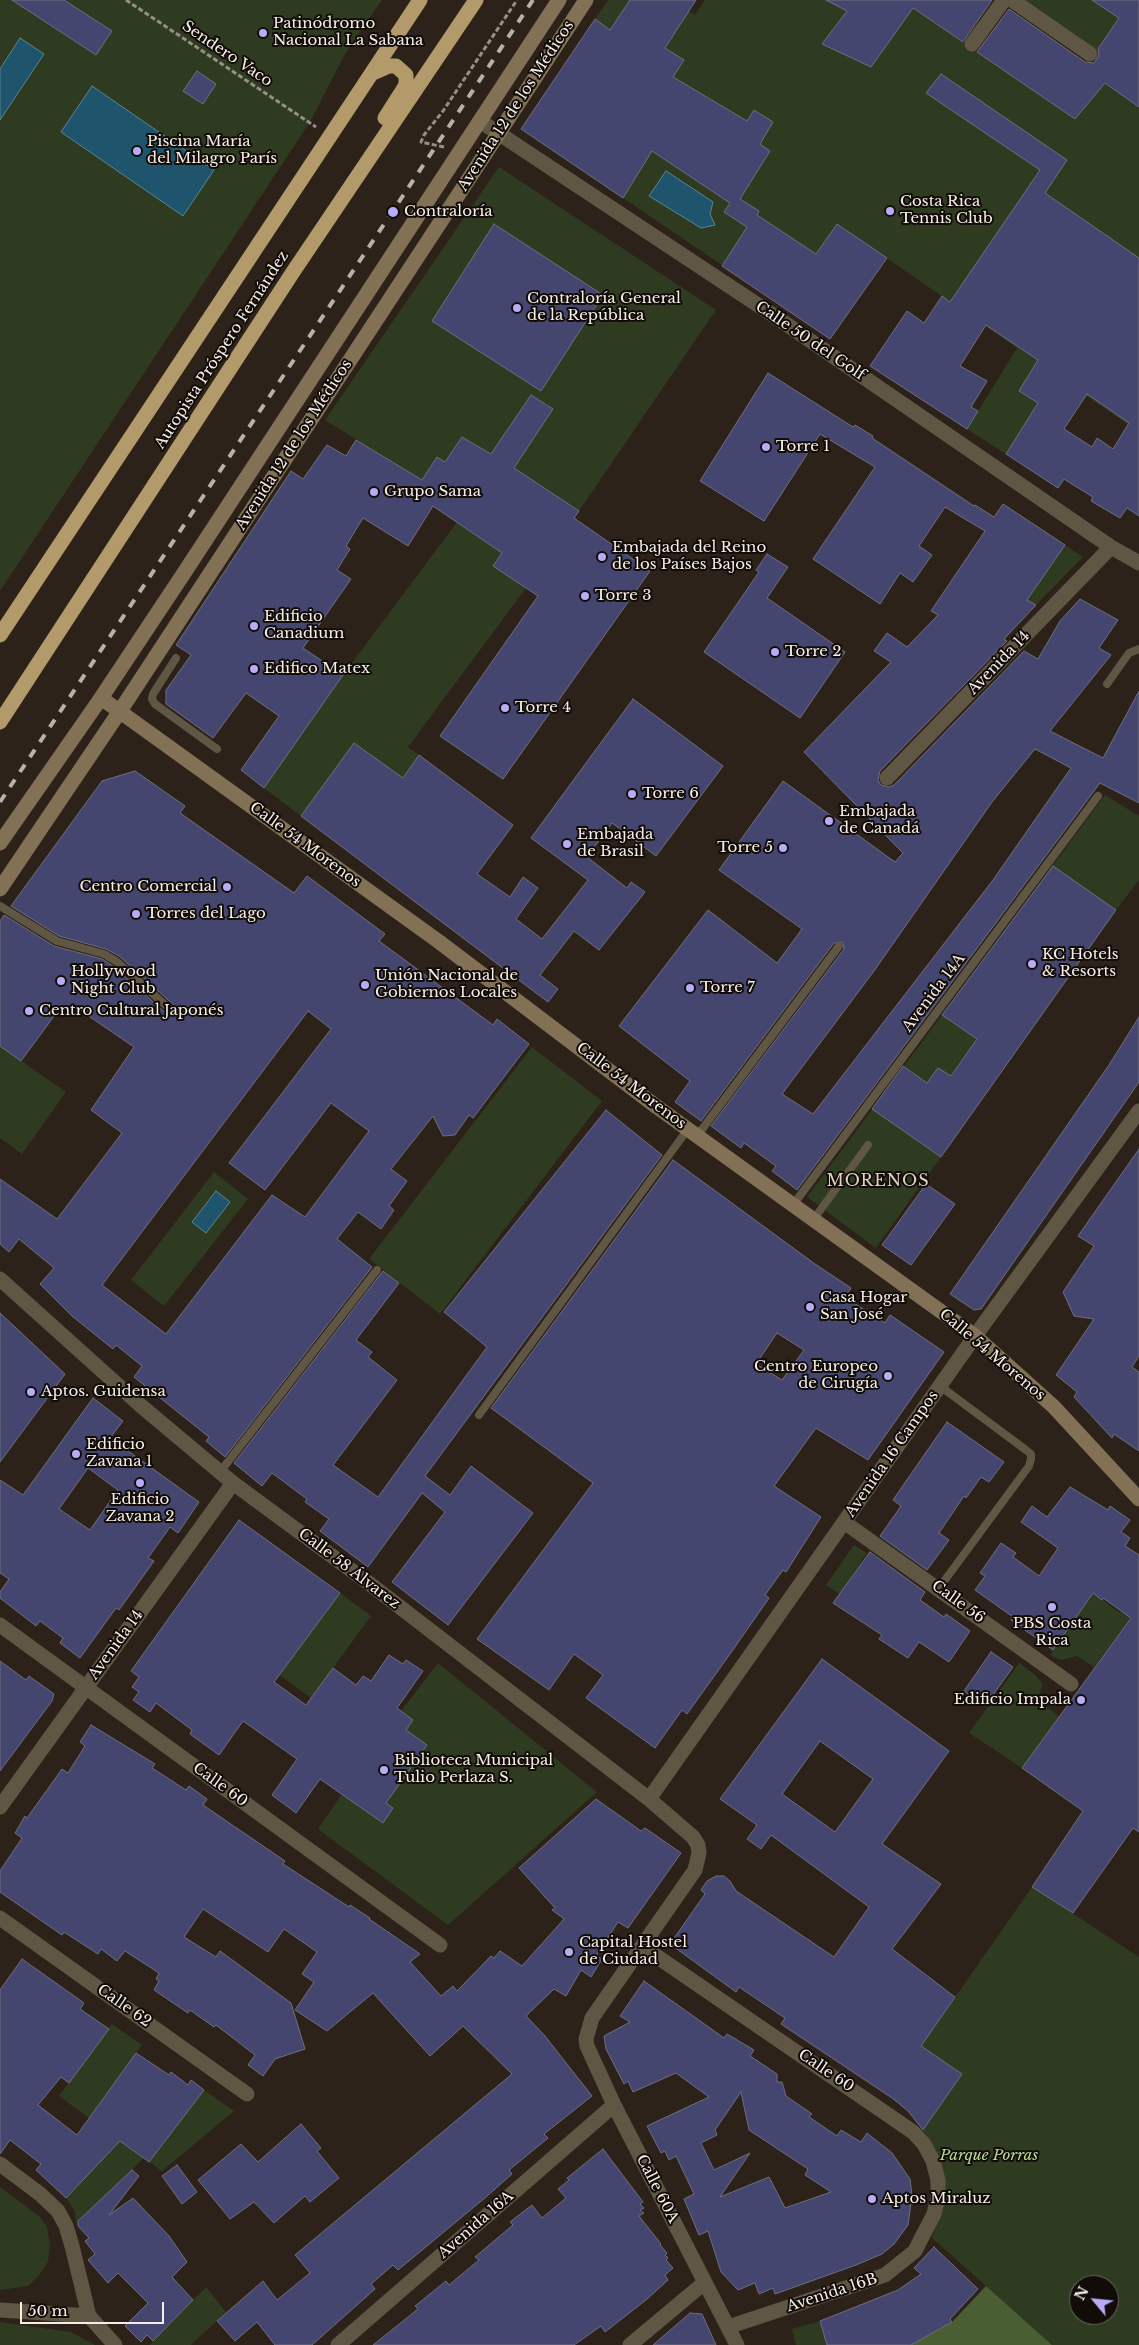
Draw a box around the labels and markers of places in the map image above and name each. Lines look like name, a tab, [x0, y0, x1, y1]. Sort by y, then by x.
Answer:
place label: Patinódromo Nacional La Sabana	[273, 15, 423, 50]
marker: Patinódromo Nacional La Sabana	[257, 27, 269, 39]
place label: Piscina María del Milagro París	[147, 133, 277, 168]
marker: Piscina María del Milagro París	[131, 145, 143, 157]
place label: Costa Rica Tennis Club	[900, 193, 993, 228]
place label: Contraloría	[404, 203, 493, 221]
marker: Contraloría	[386, 205, 400, 219]
marker: Costa Rica Tennis Club	[884, 205, 896, 217]
place label: Contraloría General de la República	[527, 290, 681, 325]
marker: Contraloría General de la República	[511, 302, 523, 314]
place label: Torre 1	[776, 438, 830, 456]
marker: Torre 1	[760, 441, 772, 453]
place label: Grupo Sama	[384, 483, 481, 501]
marker: Grupo Sama	[368, 486, 380, 498]
place label: Embajada del Reino de los Países Bajos	[612, 539, 766, 574]
marker: Embajada del Reino de los Países Bajos	[596, 551, 608, 563]
place label: Torre 3	[595, 587, 651, 605]
marker: Torre 3	[579, 590, 591, 602]
place label: Edificio Canadium	[264, 608, 344, 643]
marker: Edificio Canadium	[248, 620, 260, 632]
place label: Torre 2	[785, 643, 841, 661]
marker: Torre 2	[769, 646, 781, 658]
place label: Edifico Matex	[264, 660, 370, 678]
marker: Edifico Matex	[248, 663, 260, 675]
place label: Torre 4	[515, 699, 571, 717]
marker: Torre 4	[499, 702, 511, 714]
place label: Torre 6	[642, 785, 699, 803]
marker: Torre 6	[626, 788, 638, 800]
place label: Embajada de Canadá	[839, 803, 919, 838]
marker: Embajada de Canadá	[823, 815, 835, 827]
place label: Embajada de Brasil	[577, 826, 653, 861]
marker: Embajada de Brasil	[561, 838, 573, 850]
place label: Torre 5	[717, 839, 773, 857]
marker: Torre 5	[777, 842, 789, 854]
place label: Centro Comercial	[79, 878, 217, 896]
marker: Centro Comercial	[221, 881, 233, 893]
place label: Torres del Lago	[146, 905, 266, 923]
marker: Torres del Lago	[130, 908, 142, 920]
place label: KC Hotels & Resorts	[1042, 946, 1119, 981]
marker: KC Hotels & Resorts	[1026, 958, 1038, 970]
place label: Hollywood Night Club	[71, 963, 156, 998]
place label: Unión Nacional de Gobiernos Locales	[375, 967, 518, 1002]
marker: Hollywood Night Club	[55, 975, 67, 987]
marker: Unión Nacional de Gobiernos Locales	[359, 979, 371, 991]
place label: Torre 7	[700, 979, 755, 997]
marker: Torre 7	[684, 982, 696, 994]
place label: Centro Cultural Japonés	[39, 1002, 224, 1020]
marker: Centro Cultural Japonés	[23, 1005, 35, 1017]
place label: Casa Hogar San José	[820, 1289, 907, 1324]
marker: Casa Hogar San José	[804, 1301, 816, 1313]
place label: Centro Europeo de Cirugía	[754, 1358, 878, 1393]
marker: Centro Europeo de Cirugía	[882, 1370, 894, 1382]
place label: Aptos. Guidensa	[41, 1383, 166, 1401]
marker: Aptos. Guidensa	[25, 1386, 37, 1398]
place label: Edificio Zavana 1	[86, 1436, 153, 1471]
marker: Edificio Zavana 1	[70, 1448, 82, 1460]
marker: Edificio Zavana 2	[134, 1477, 146, 1489]
place label: Edificio Zavana 2	[105, 1491, 175, 1526]
marker: PBS Costa Rica	[1046, 1601, 1058, 1613]
place label: PBS Costa Rica	[1013, 1615, 1091, 1650]
place label: Edificio Impala	[954, 1691, 1071, 1709]
marker: Edificio Impala	[1075, 1694, 1087, 1706]
place label: Biblioteca Municipal Tulio Perlaza S.	[394, 1752, 553, 1787]
marker: Biblioteca Municipal Tulio Perlaza S.	[378, 1764, 390, 1776]
place label: Capital Hostel de Ciudad	[579, 1934, 687, 1969]
marker: Capital Hostel de Ciudad	[563, 1946, 575, 1958]
place label: Aptos Miraluz	[882, 2190, 991, 2208]
marker: Aptos Miraluz	[866, 2193, 878, 2205]

